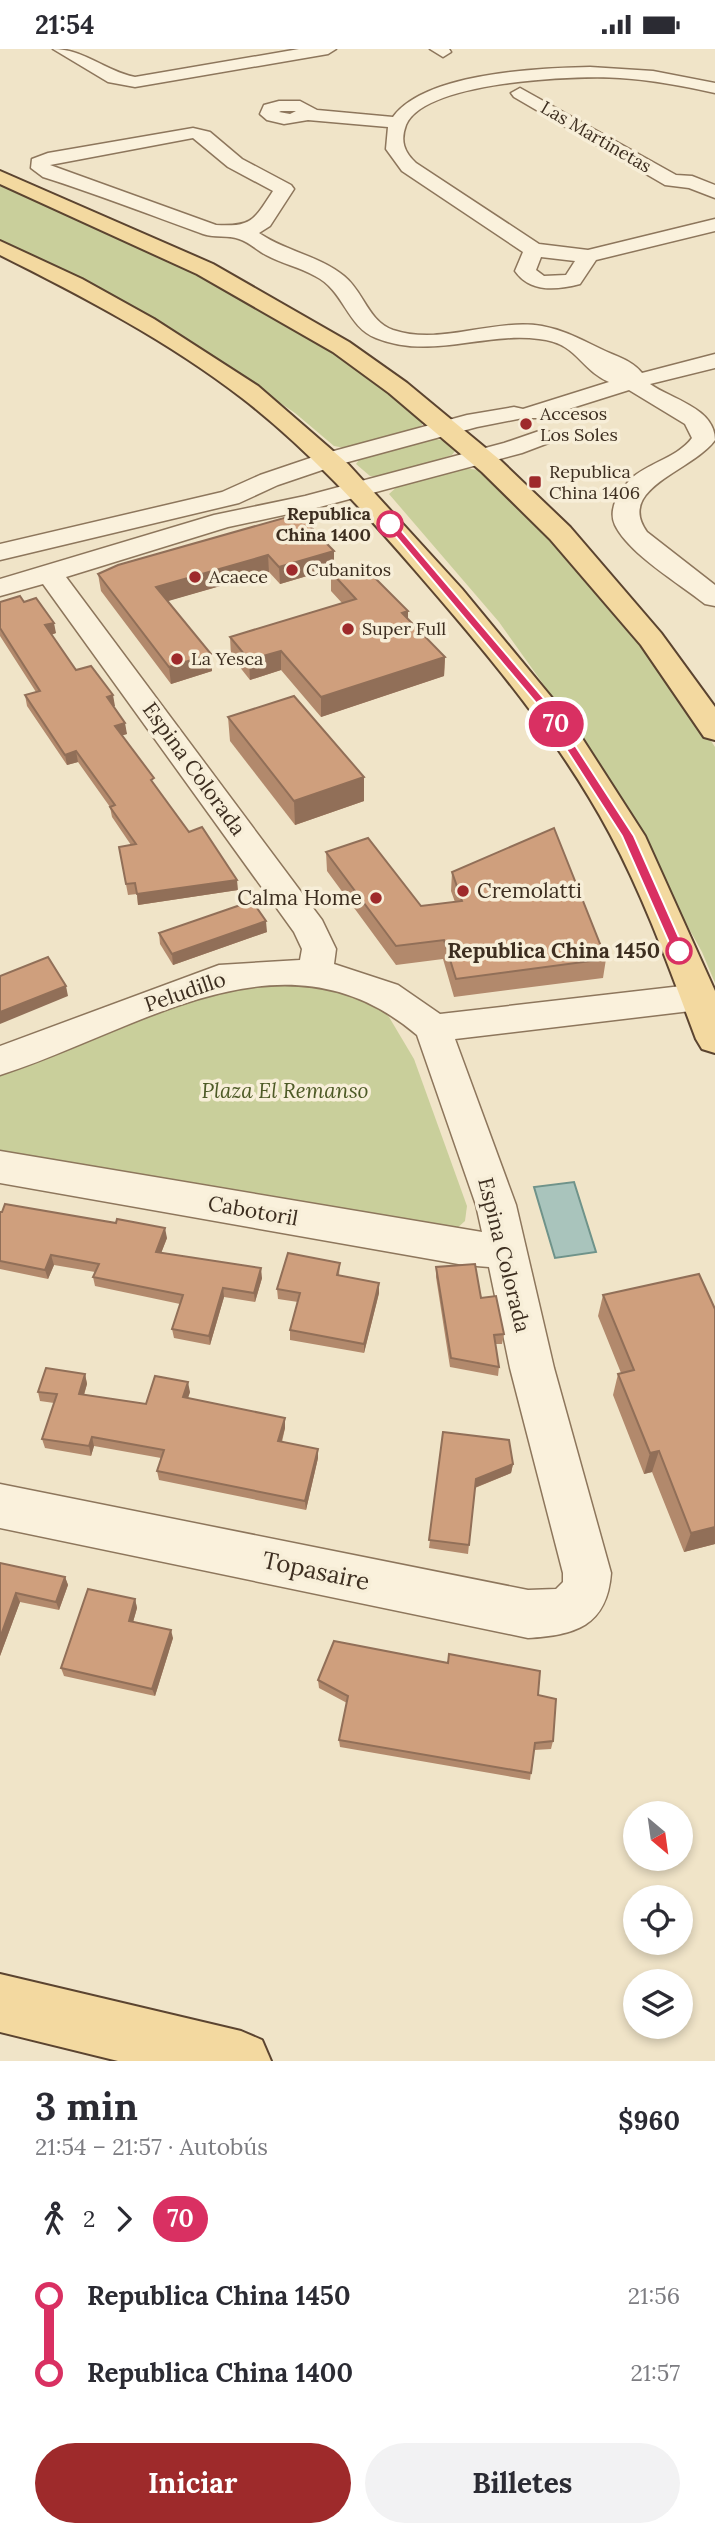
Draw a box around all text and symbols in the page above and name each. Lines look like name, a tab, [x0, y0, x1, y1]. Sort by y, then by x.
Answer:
text: 21:54	[35, 8, 94, 41]
street label: Las Martinetas	[537, 96, 656, 178]
place label: Accesos Los Soles	[539, 402, 618, 446]
marker: Accesos Los Soles	[518, 416, 534, 432]
place label: Republica China 1406	[549, 460, 640, 504]
marker: Republica China 1406	[527, 474, 543, 490]
place label: Republica China 1400	[276, 502, 372, 546]
marker: Republica China 1400	[377, 511, 403, 537]
place label: Cubanitos	[306, 558, 391, 581]
marker: Cubanitos	[284, 562, 300, 578]
place label: Acaece	[208, 565, 268, 588]
marker: Acaece	[187, 569, 203, 585]
place label: Super Full	[362, 617, 446, 640]
marker: Super Full	[340, 621, 356, 637]
place label: La Yesca	[191, 647, 263, 670]
marker: La Yesca	[169, 651, 185, 667]
street label: Espina Colorada	[137, 697, 252, 841]
line badge: 70	[524, 701, 588, 747]
text: 70	[543, 708, 569, 739]
place label: Cremolatti	[477, 877, 582, 904]
marker: Cremolatti	[455, 883, 471, 899]
place label: Calma Home	[237, 884, 362, 911]
marker: Calma Home	[368, 890, 384, 906]
place label: Republica China 1450	[447, 937, 660, 964]
marker: Republica China 1450	[666, 938, 692, 964]
street label: Peludillo	[141, 965, 229, 1018]
park label: Plaza El Remanso	[201, 1077, 369, 1104]
street label: Espina Colorada	[472, 1175, 537, 1335]
street label: Cabotoril	[206, 1189, 300, 1232]
street label: Topasaire	[260, 1544, 372, 1597]
north arrow	[623, 1801, 693, 1871]
map controls	[623, 1801, 693, 2039]
button: locate	[623, 1885, 693, 1955]
button: layers	[623, 1969, 693, 2039]
text: 3 min	[35, 2082, 138, 2130]
text: $960	[618, 2104, 680, 2137]
text: 21:54 – 21:57 · Autobús	[35, 2132, 268, 2161]
icon: walk	[35, 2200, 73, 2238]
icon: forward	[105, 2200, 143, 2238]
text: 70	[167, 2203, 194, 2234]
text: 2	[83, 2204, 95, 2233]
text: Republica China 1450	[87, 2279, 350, 2312]
text: 21:56	[628, 2281, 680, 2310]
text: Republica China 1400	[87, 2356, 353, 2389]
text: 21:57	[630, 2358, 680, 2387]
button: Iniciar	[35, 2443, 351, 2523]
button: Billetes	[365, 2443, 680, 2523]

